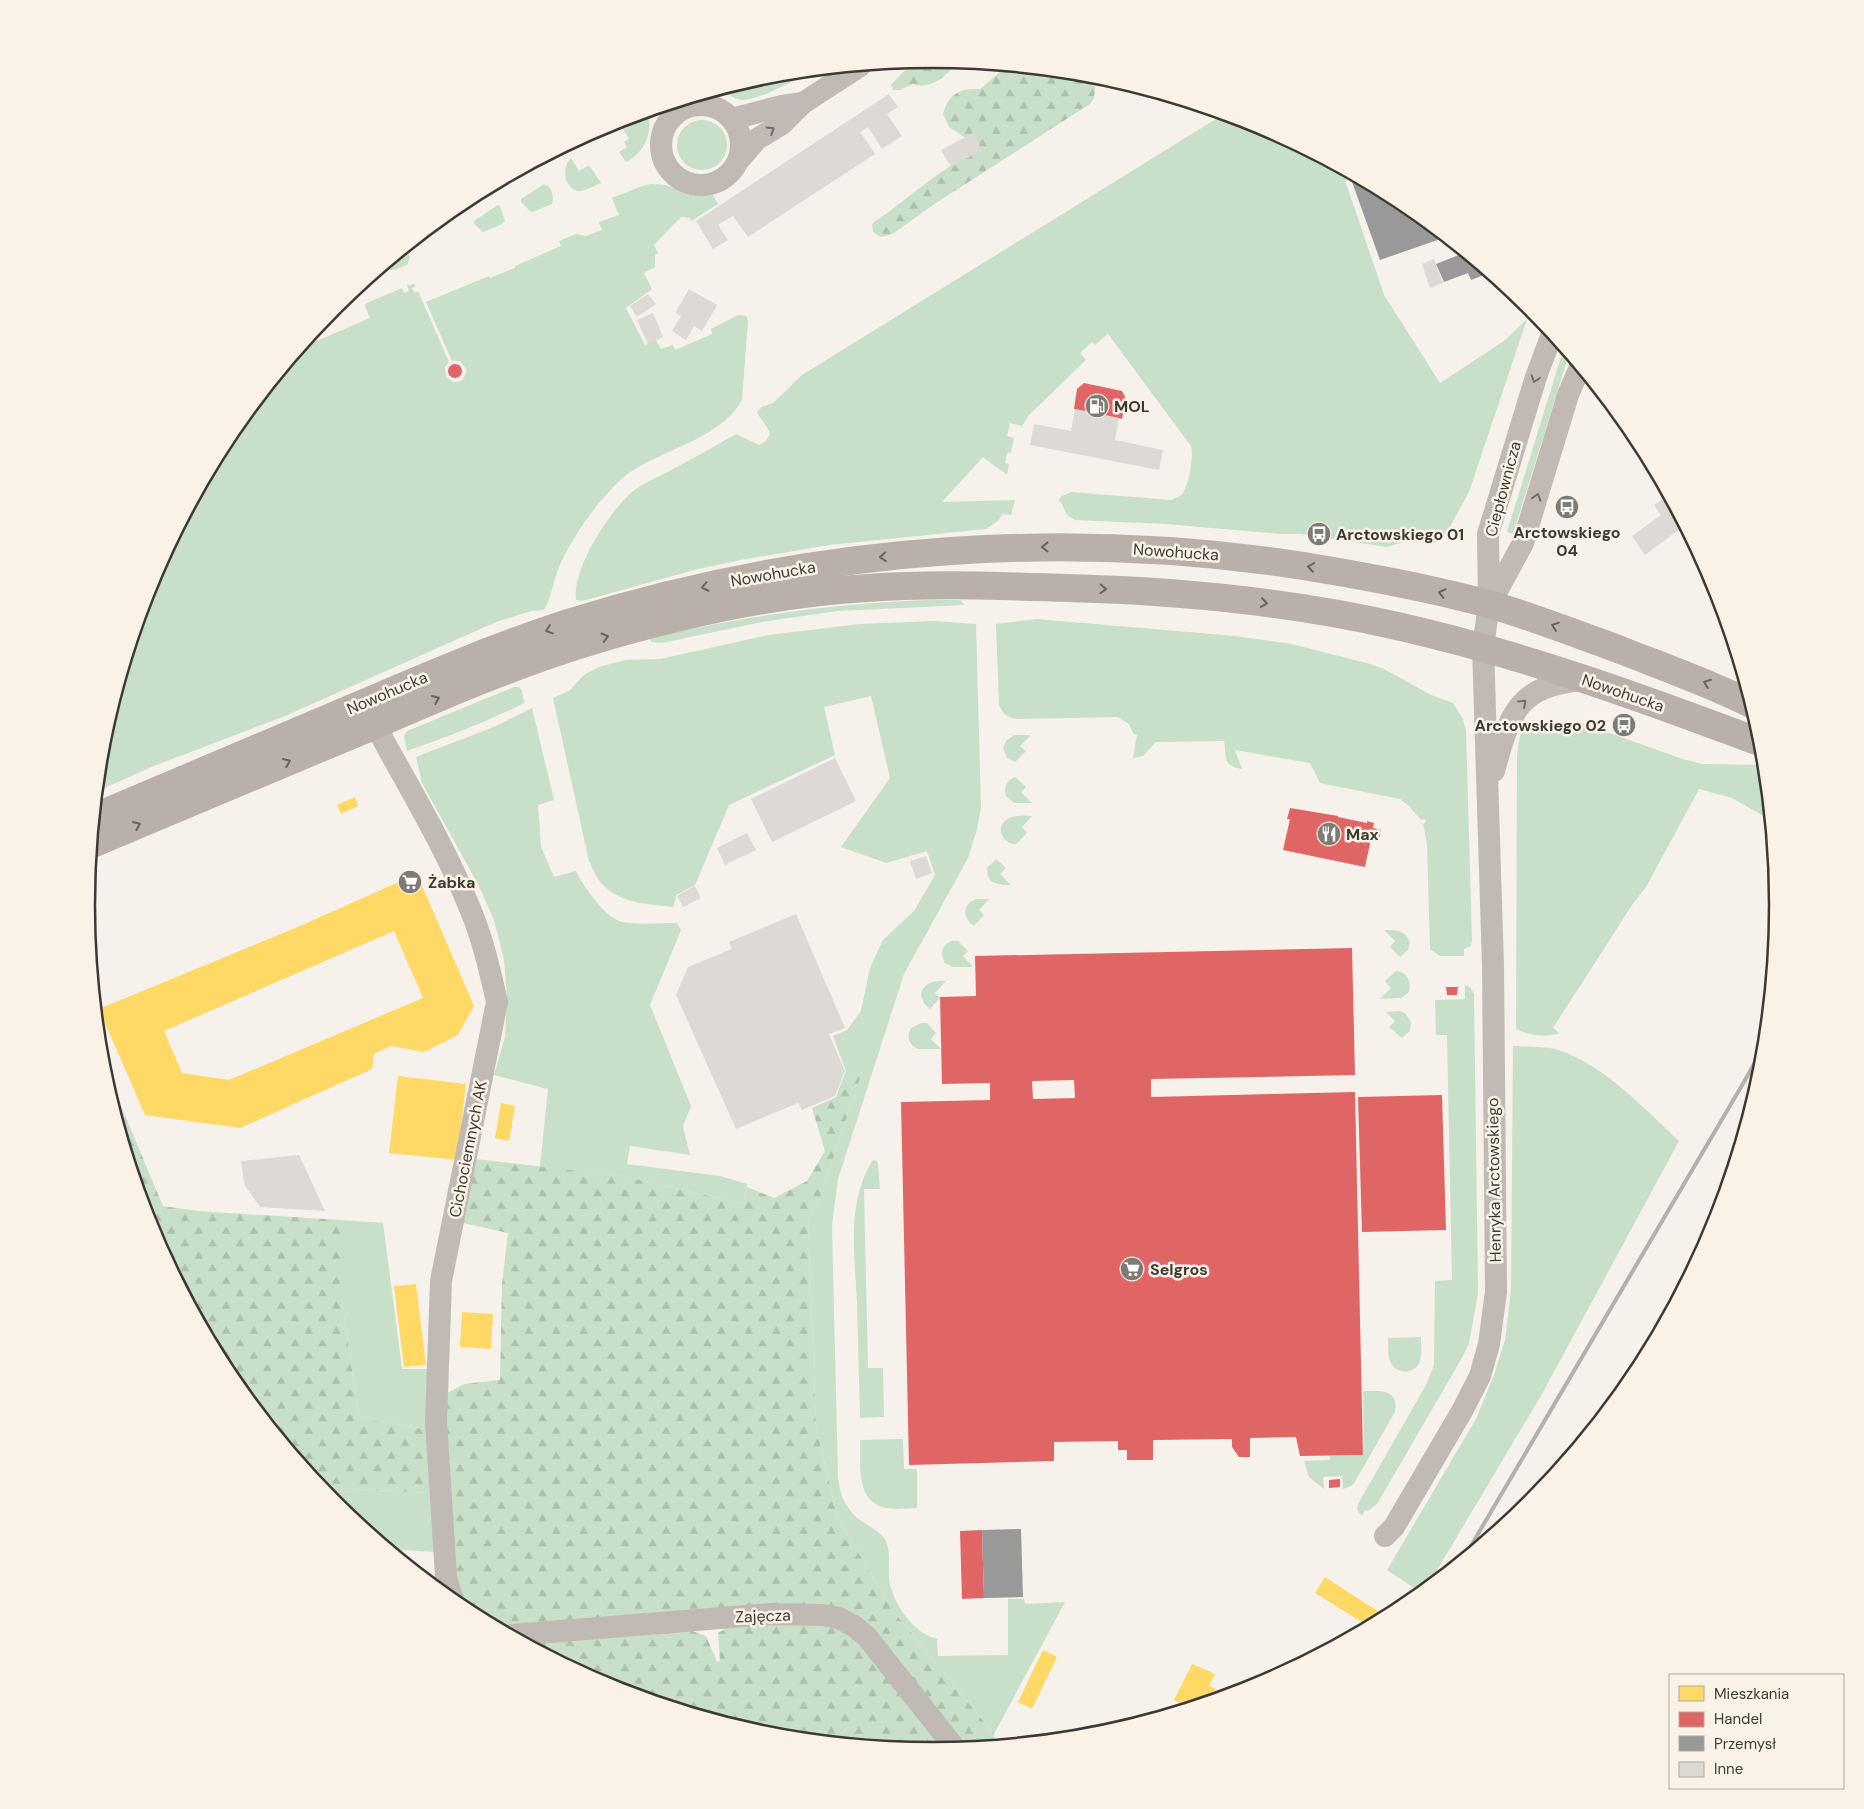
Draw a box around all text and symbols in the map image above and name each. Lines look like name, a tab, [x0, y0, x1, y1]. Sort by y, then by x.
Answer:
one-way arrow	[766, 127, 775, 137]
one-way arrow	[1531, 375, 1541, 383]
fuel station icon: MOL	[1084, 393, 1110, 419]
place label: MOL	[1114, 396, 1150, 417]
street label: Ciepłownicza	[1480, 439, 1526, 539]
one-way arrow	[1531, 493, 1541, 502]
bus stop icon: Arctowskiego 04	[1554, 494, 1580, 520]
bus stop icon: Arctowskiego 01	[1306, 521, 1332, 547]
place label: Arctowskiego 04	[1513, 522, 1621, 561]
place label: Arctowskiego 01	[1336, 524, 1464, 545]
street label: Nowohucka	[1132, 539, 1220, 565]
one-way arrow	[1041, 542, 1048, 552]
one-way arrow	[878, 551, 886, 562]
street label: Nowohucka	[729, 556, 817, 592]
one-way arrow	[1307, 562, 1315, 573]
one-way arrow	[701, 581, 710, 592]
one-way arrow	[1099, 584, 1107, 594]
one-way arrow	[1437, 588, 1446, 599]
one-way arrow	[1260, 597, 1269, 607]
one-way arrow	[1551, 622, 1559, 632]
one-way arrow	[545, 624, 553, 634]
one-way arrow	[601, 633, 609, 643]
street label: Nowohucka	[343, 667, 431, 719]
street label: Nowohucka	[1579, 669, 1667, 717]
one-way arrow	[1703, 679, 1712, 689]
one-way arrow	[432, 694, 440, 704]
one-way arrow	[1517, 700, 1526, 709]
bus stop icon: Arctowskiego 02	[1611, 712, 1637, 738]
place label: Arctowskiego 02	[1475, 715, 1606, 736]
one-way arrow	[282, 758, 291, 768]
one-way arrow	[132, 821, 141, 832]
restaurant icon: Max	[1316, 821, 1342, 847]
place label: Max	[1346, 824, 1379, 845]
supermarket icon: Żabka	[397, 869, 423, 895]
place label: Żabka	[428, 872, 475, 893]
street label: Cichociemnych AK	[444, 1079, 492, 1219]
street label: Henryka Arctowskiego	[1482, 1098, 1506, 1262]
supermarket icon: Selgros	[1119, 1256, 1145, 1282]
place label: Selgros	[1150, 1259, 1208, 1280]
street label: Zajęcza	[735, 1605, 791, 1627]
legend	[1669, 1674, 1844, 1789]
text: Mieszkania	[1714, 1684, 1789, 1704]
text: Handel	[1714, 1709, 1762, 1729]
text: Przemysł	[1714, 1734, 1776, 1754]
text: Inne	[1714, 1759, 1743, 1779]

